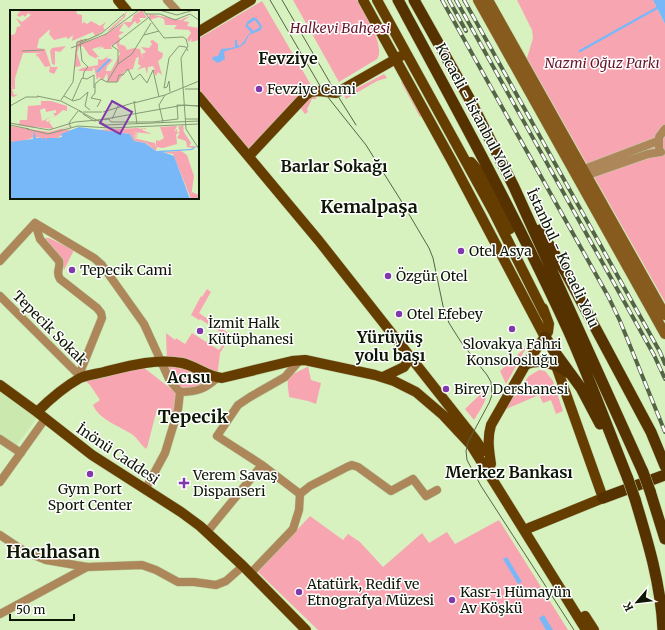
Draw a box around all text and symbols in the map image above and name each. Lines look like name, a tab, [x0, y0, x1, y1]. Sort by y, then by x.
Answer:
inset map	[10, 10, 199, 199]
park label: Halkevi Bahçesi	[289, 19, 390, 37]
street label: Kocaeli - İstanbul Yolu	[431, 40, 519, 182]
district label: Fevziye	[258, 48, 318, 68]
park label: Nazmi Oğuz Parkı	[544, 54, 660, 72]
place label: Fevziye Cami	[267, 80, 357, 98]
marker: Fevziye Cami	[254, 84, 264, 94]
district label: Barlar Sokağı	[280, 156, 388, 176]
street label: İstanbul - Kocaeli Yolu	[523, 185, 603, 331]
district label: Kemalpaşa	[320, 195, 418, 218]
place label: Otel Asya	[469, 242, 532, 260]
marker: Otel Asya	[456, 246, 466, 256]
place label: Tepecik Cami	[80, 261, 172, 279]
marker: Tepecik Cami	[67, 265, 77, 275]
place label: Özgür Otel	[396, 267, 468, 285]
marker: Özgür Otel	[383, 271, 393, 281]
street label: Tepecik Sokak	[9, 287, 91, 369]
place label: Otel Efebey	[407, 305, 484, 323]
marker: Otel Efebey	[394, 309, 404, 319]
place label: İzmit Halk Kütüphanesi	[208, 314, 294, 348]
marker: Slovakya Fahri Konsolosluğu	[507, 324, 517, 334]
marker: İzmit Halk Kütüphanesi	[195, 326, 205, 336]
district label: Yürüyüş yolu başı	[355, 327, 426, 365]
place label: Slovakya Fahri Konsolosluğu	[462, 335, 562, 369]
district label: Acısu	[166, 367, 211, 387]
place label: Birey Dershanesi	[454, 380, 569, 398]
marker: Birey Dershanesi	[441, 384, 451, 394]
district label: Tepecik	[158, 405, 229, 428]
street label: İnönü Caddesi	[73, 420, 163, 489]
district label: Merkez Bankası	[445, 462, 573, 482]
place label: Verem Savaş Dispanseri	[192, 466, 278, 500]
marker: Gym Port Sport Center	[85, 469, 95, 479]
marker: Verem Savaş Dispanseri	[178, 477, 190, 489]
place label: Gym Port Sport Center	[48, 480, 132, 514]
district label: Hacıhasan	[6, 540, 100, 563]
place label: Atatürk, Redif ve Etnografya Müzesi	[306, 575, 435, 609]
north arrow	[617, 582, 657, 622]
place label: Kasr-ı Hümayün Av Köşkü	[459, 583, 571, 617]
marker: Atatürk, Redif ve Etnografya Müzesi	[294, 587, 304, 597]
marker: Kasr-ı Hümayün Av Köşkü	[447, 595, 457, 605]
scale bar	[10, 596, 74, 622]
text: K	[620, 599, 636, 614]
text: 50 m	[16, 602, 45, 617]

